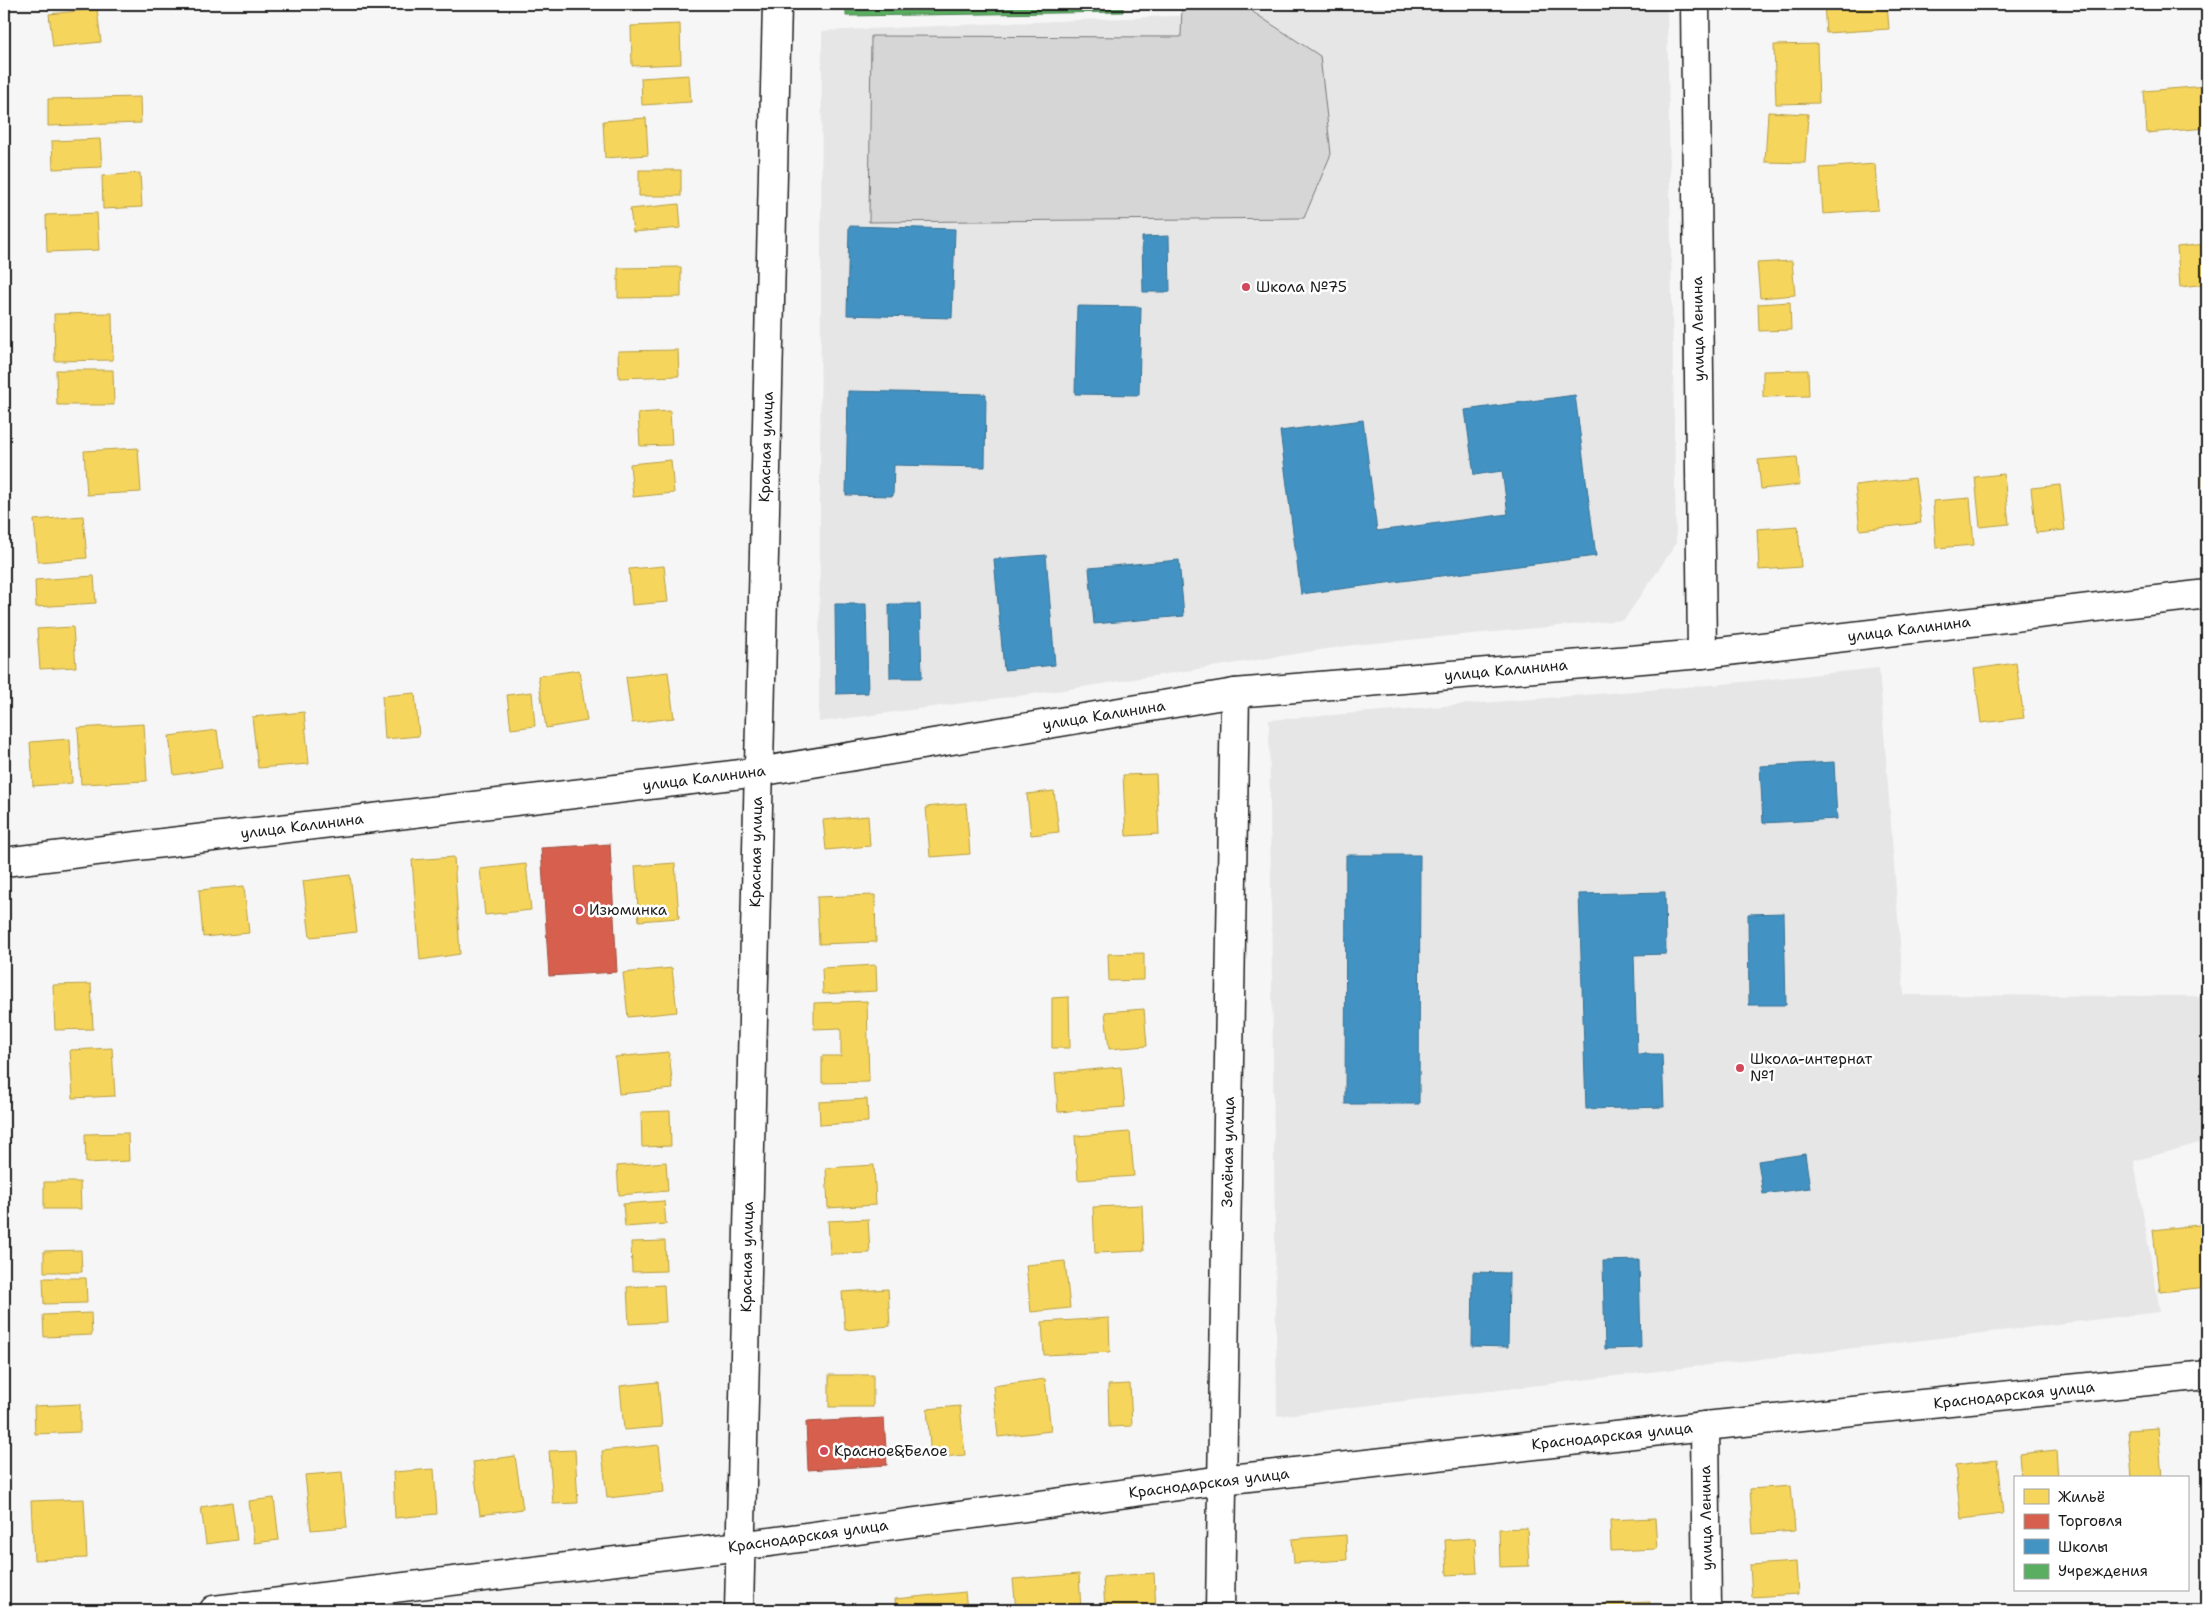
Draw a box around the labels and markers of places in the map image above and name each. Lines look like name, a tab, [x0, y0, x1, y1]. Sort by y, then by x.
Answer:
place label: Школа №75	[1256, 277, 1347, 297]
marker: Школа №75	[1240, 281, 1252, 293]
place label: Изюминка	[589, 900, 668, 920]
marker: Изюминка	[573, 904, 585, 916]
place label: Школа-интернат №1	[1750, 1049, 1872, 1086]
marker: Школа-интернат №1	[1734, 1062, 1746, 1074]
place label: Красное&Белое	[834, 1441, 948, 1461]
marker: Красное&Белое	[818, 1445, 830, 1457]

